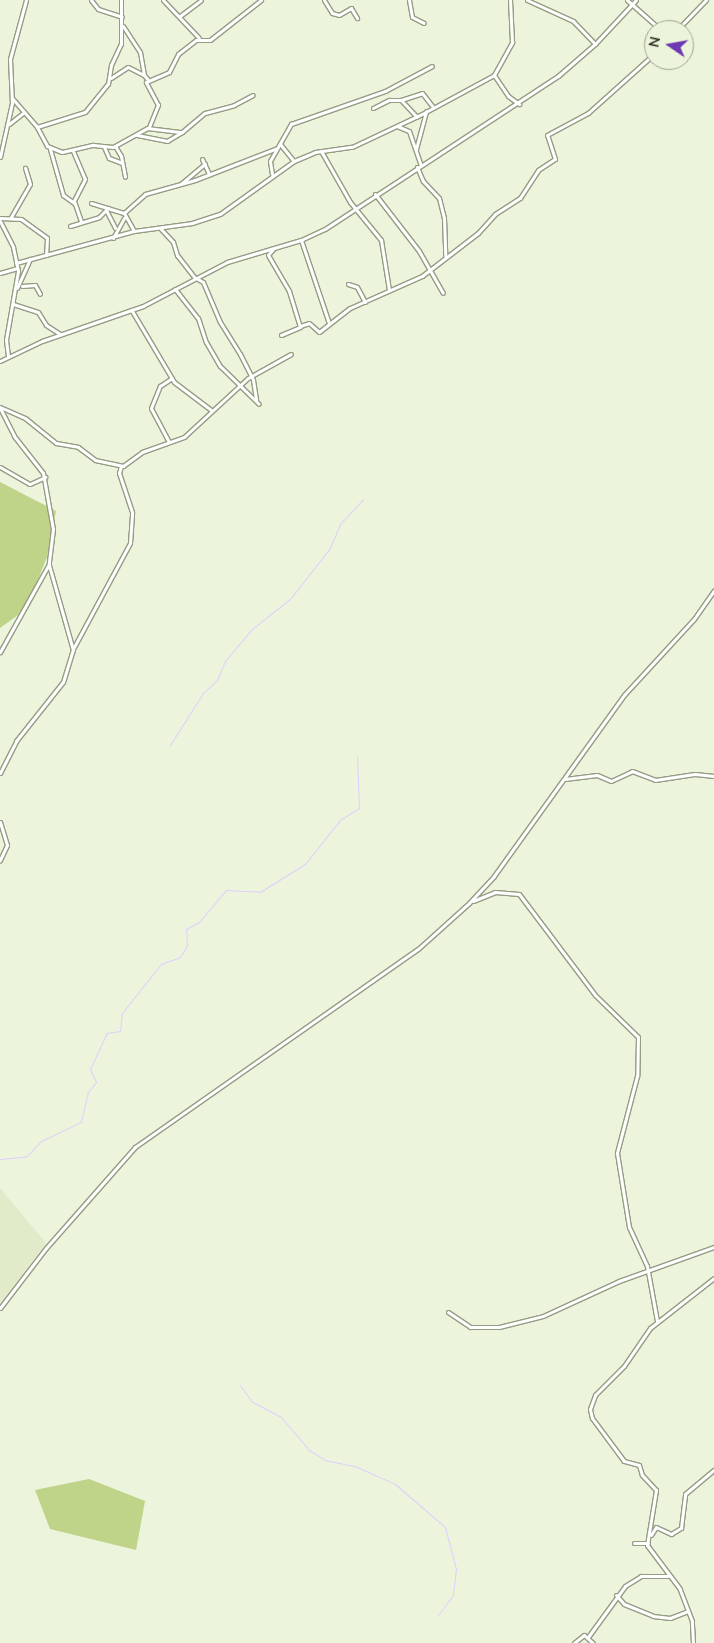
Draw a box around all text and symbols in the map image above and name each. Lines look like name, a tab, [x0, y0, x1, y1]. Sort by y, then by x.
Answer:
north arrow	[644, 20, 694, 70]
text: N	[644, 35, 665, 49]

